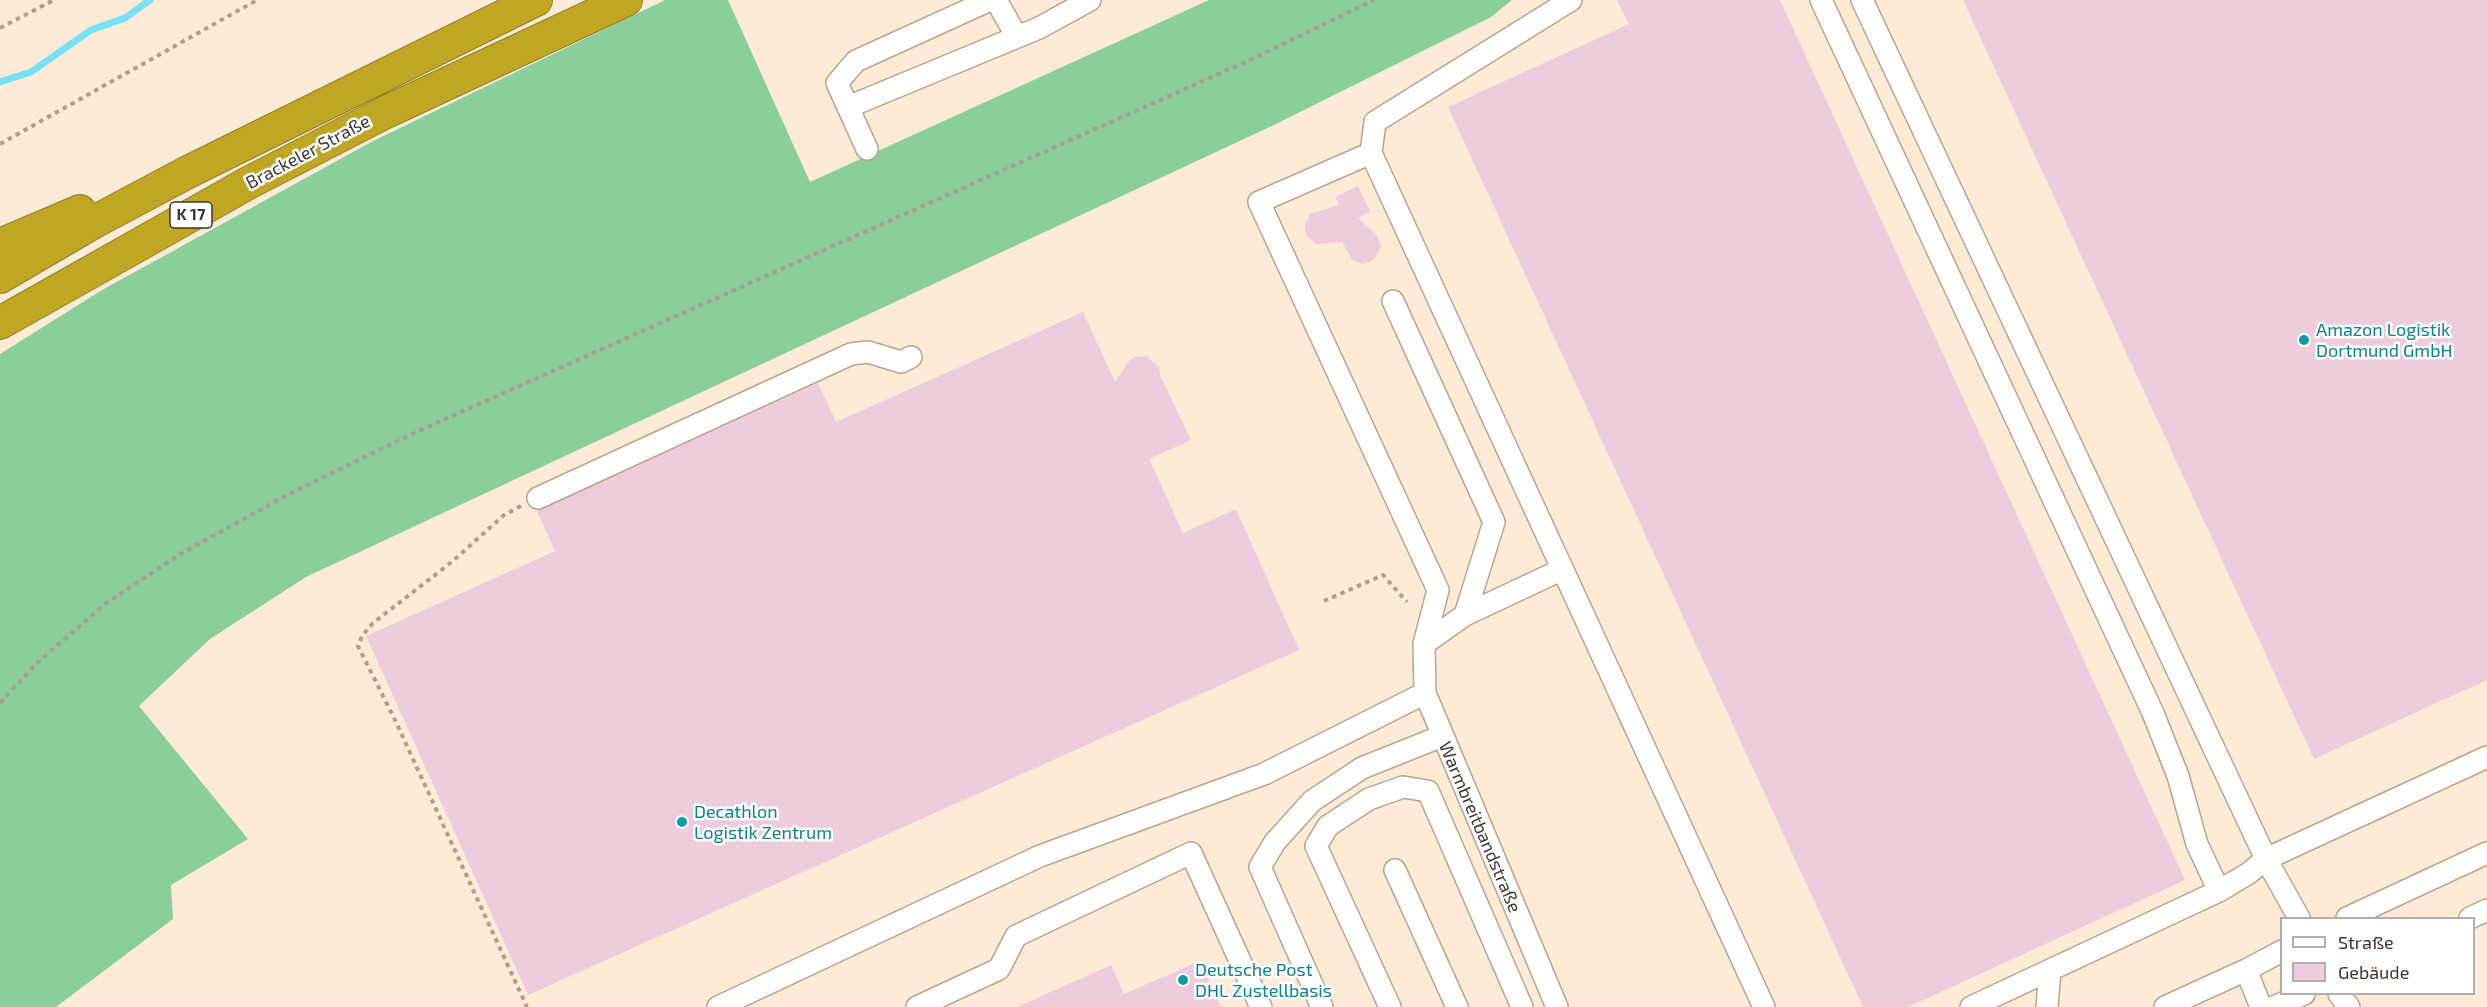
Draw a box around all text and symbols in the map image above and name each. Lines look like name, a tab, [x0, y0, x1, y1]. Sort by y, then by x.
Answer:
street label: Brackeler Straße	[242, 110, 374, 194]
road number: K 17	[170, 202, 212, 228]
place label: Amazon Logistik Dortmund GmbH	[2316, 319, 2452, 362]
marker: Amazon Logistik Dortmund GmbH	[2297, 333, 2311, 347]
street label: Warmbreitbandstraße	[1434, 738, 1526, 916]
place label: Decathlon Logistik Zentrum	[694, 801, 832, 844]
marker: Decathlon Logistik Zentrum	[675, 815, 689, 829]
legend	[2280, 917, 2475, 995]
text: Straße	[2338, 931, 2394, 953]
place label: Deutsche Post DHL Zustellbasis	[1195, 959, 1332, 1002]
text: Gebäude	[2338, 961, 2409, 983]
marker: Deutsche Post DHL Zustellbasis	[1176, 973, 1190, 987]

